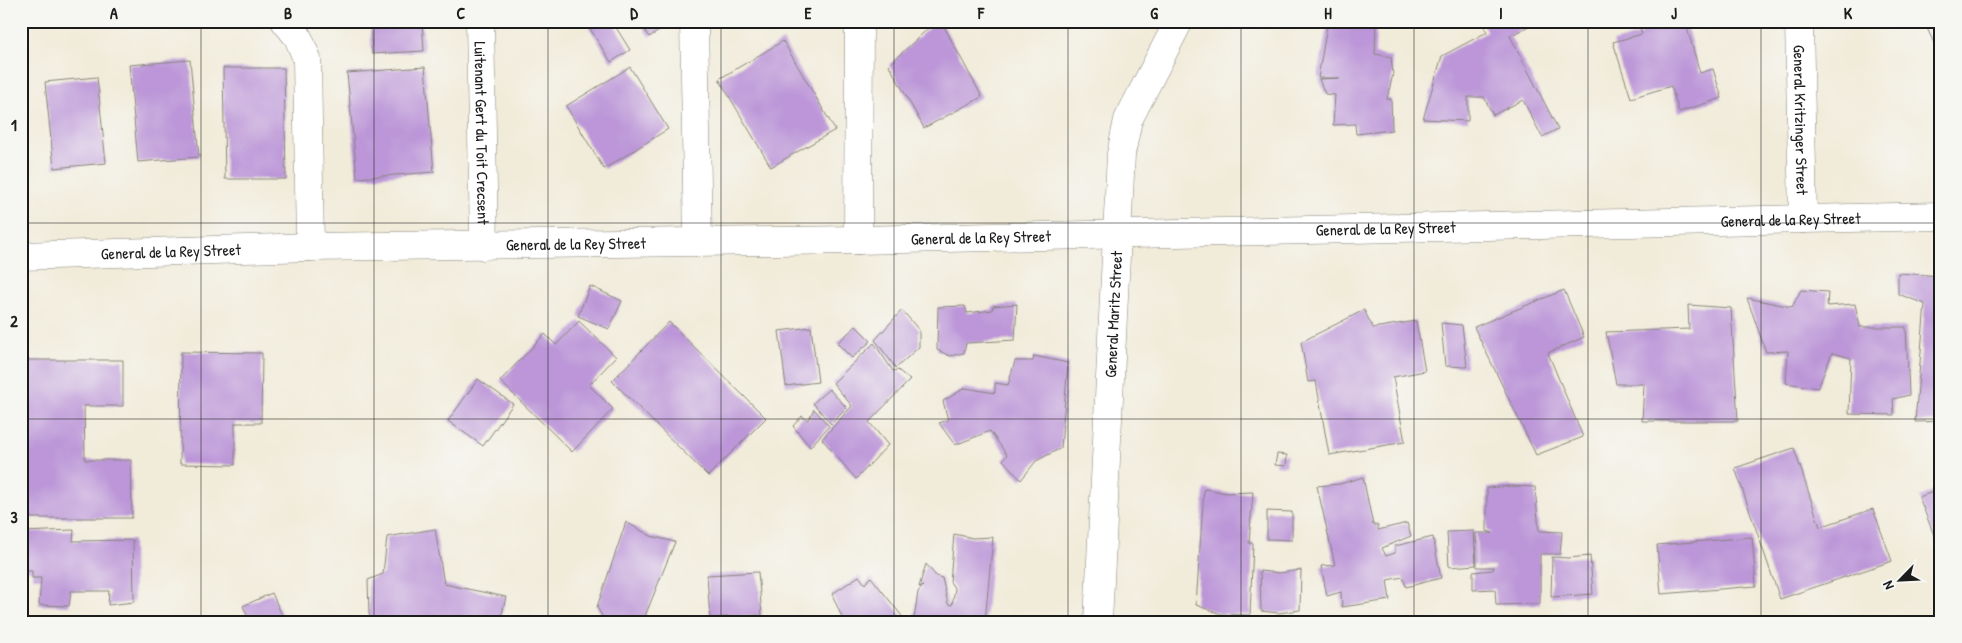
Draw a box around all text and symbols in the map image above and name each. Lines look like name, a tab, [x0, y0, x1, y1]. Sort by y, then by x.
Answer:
text: A	[110, 2, 118, 24]
text: B	[284, 2, 292, 24]
text: C	[457, 2, 466, 24]
text: D	[630, 2, 638, 24]
text: E	[804, 2, 812, 24]
text: F	[977, 2, 985, 24]
text: G	[1150, 2, 1158, 24]
text: H	[1324, 2, 1332, 24]
text: I	[1499, 2, 1503, 24]
text: J	[1671, 2, 1677, 24]
text: K	[1844, 2, 1853, 24]
street label: Luitenant Gert du Toit Crecsent	[469, 41, 495, 225]
street label: General Kritzinger Street	[1788, 45, 1814, 196]
text: 1	[11, 114, 17, 136]
street label: General de la Rey Street	[1720, 207, 1861, 232]
street label: General de la Rey Street	[1315, 216, 1456, 241]
street label: General de la Rey Street	[911, 225, 1052, 250]
street label: General de la Rey Street	[506, 232, 646, 255]
street label: General de la Rey Street	[101, 238, 242, 265]
street label: General Maritz Street	[1099, 250, 1127, 378]
text: 2	[10, 310, 18, 332]
text: 3	[10, 506, 18, 528]
north arrow	[1874, 556, 1924, 606]
text: N	[1877, 578, 1898, 593]

